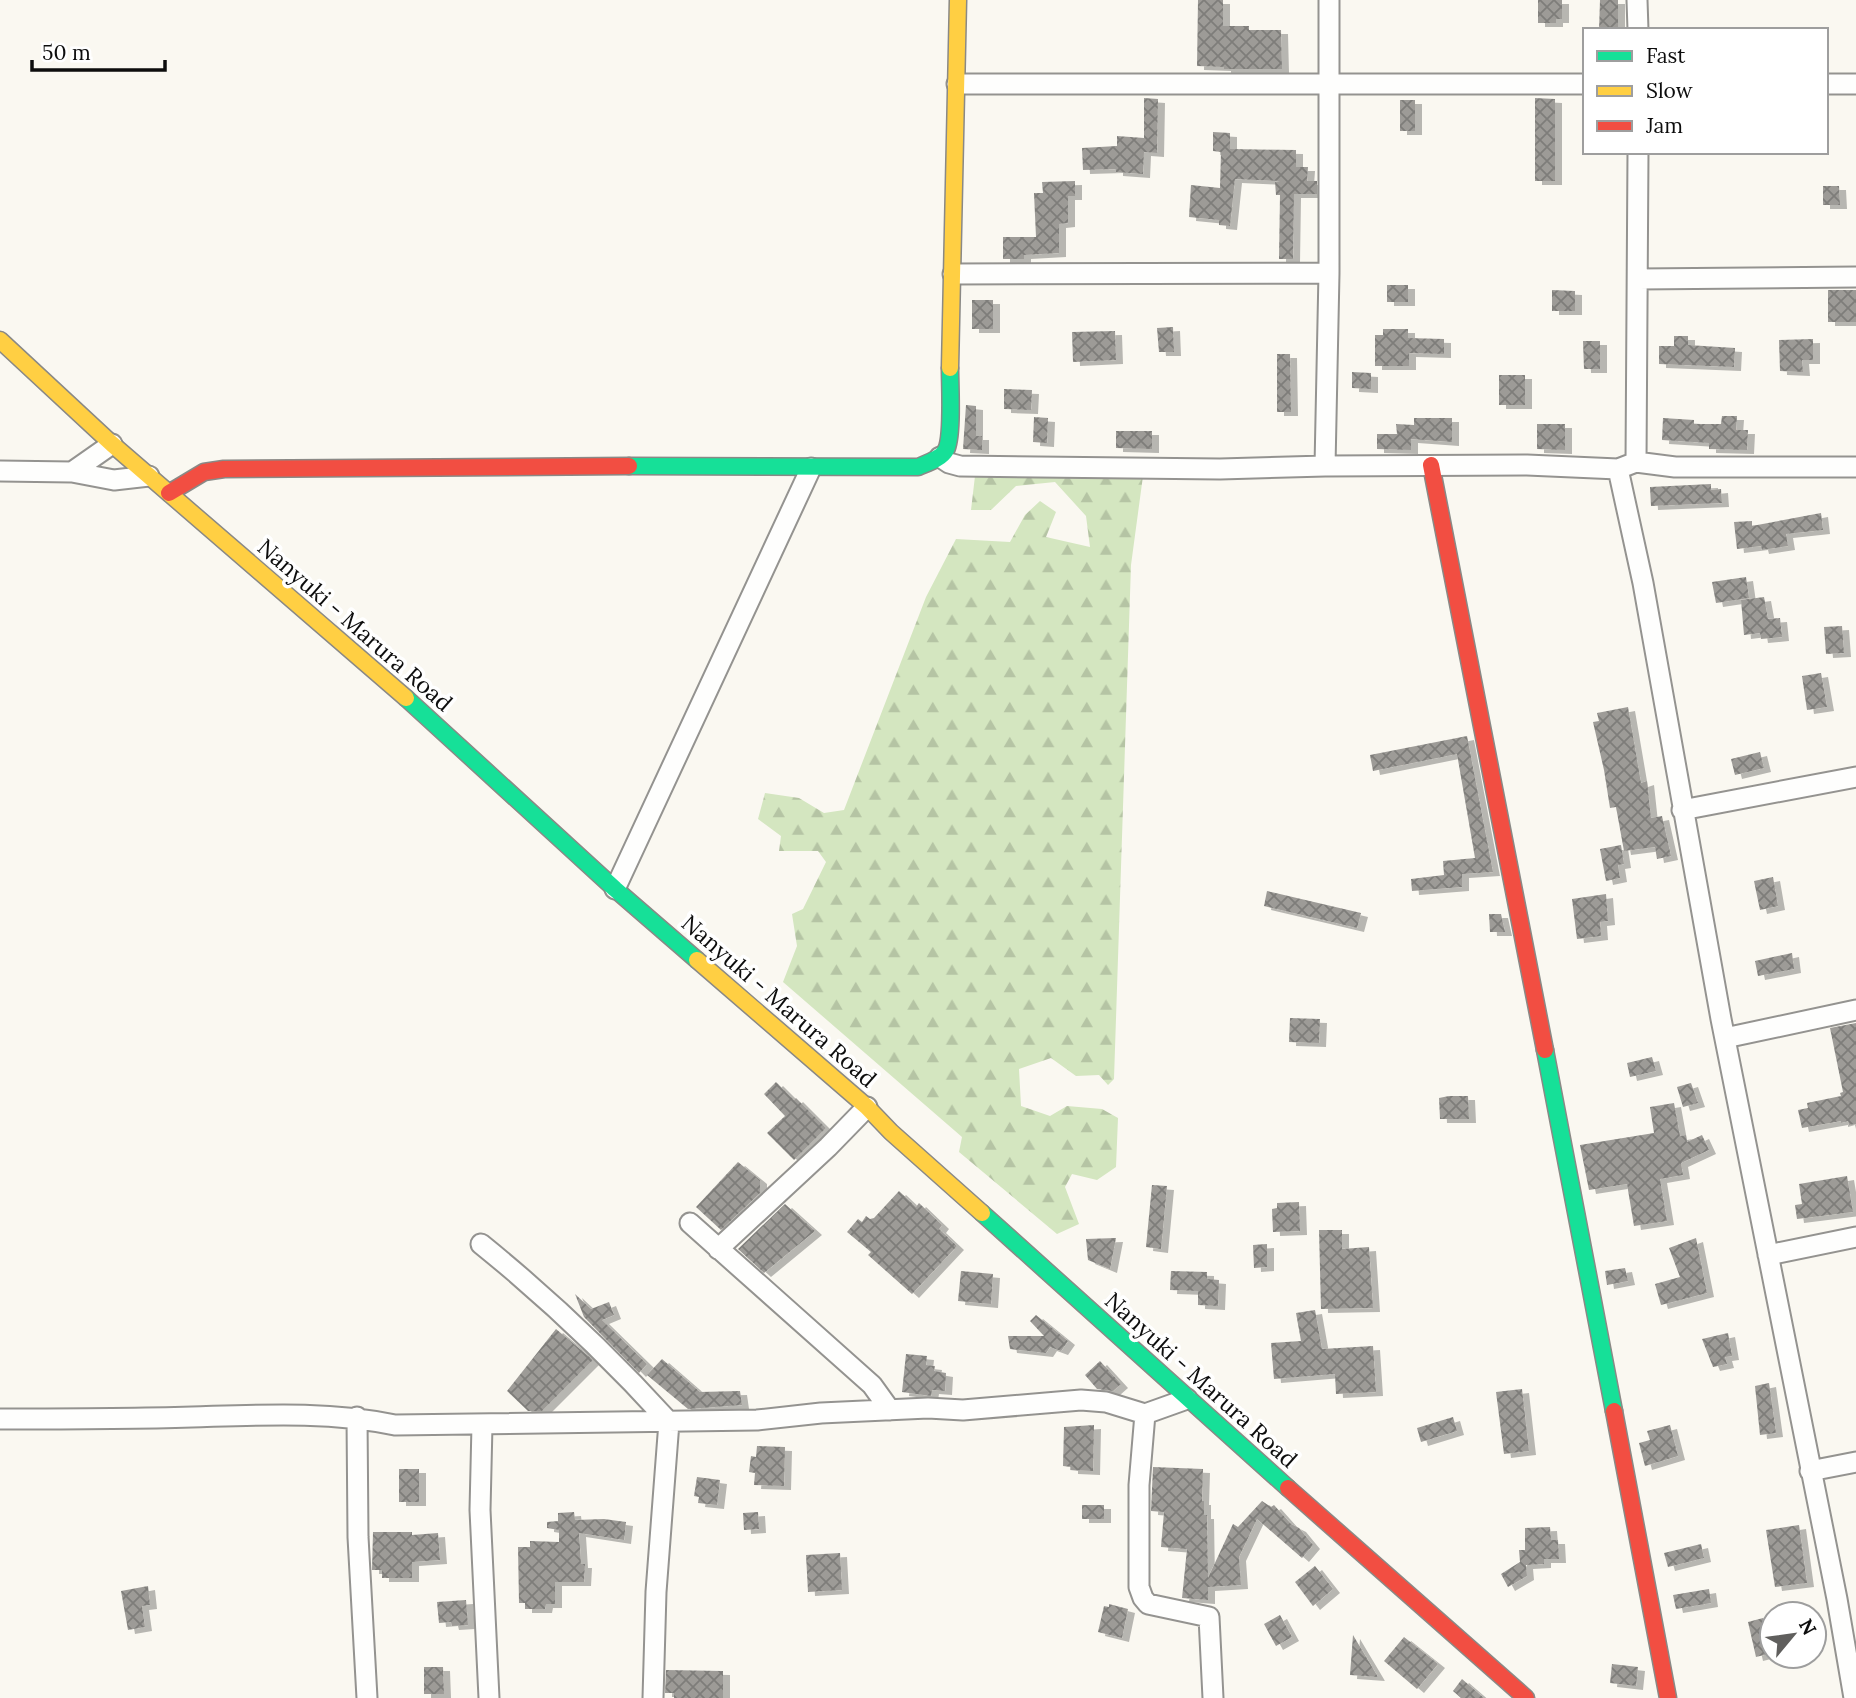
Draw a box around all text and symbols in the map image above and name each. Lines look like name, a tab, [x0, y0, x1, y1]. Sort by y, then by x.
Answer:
scale bar	[32, 28, 164, 72]
legend	[1583, 28, 1828, 154]
text: 50 m	[42, 39, 91, 66]
text: Fast	[1646, 42, 1686, 69]
text: Slow	[1646, 77, 1693, 104]
text: Jam	[1645, 112, 1683, 139]
street label: Nanyuki - Marura Road	[252, 532, 459, 717]
street label: Nanyuki - Marura Road	[676, 908, 883, 1093]
street label: Nanyuki - Marura Road	[1099, 1286, 1304, 1474]
north arrow	[1758, 1600, 1828, 1670]
text: N	[1794, 1615, 1822, 1639]

